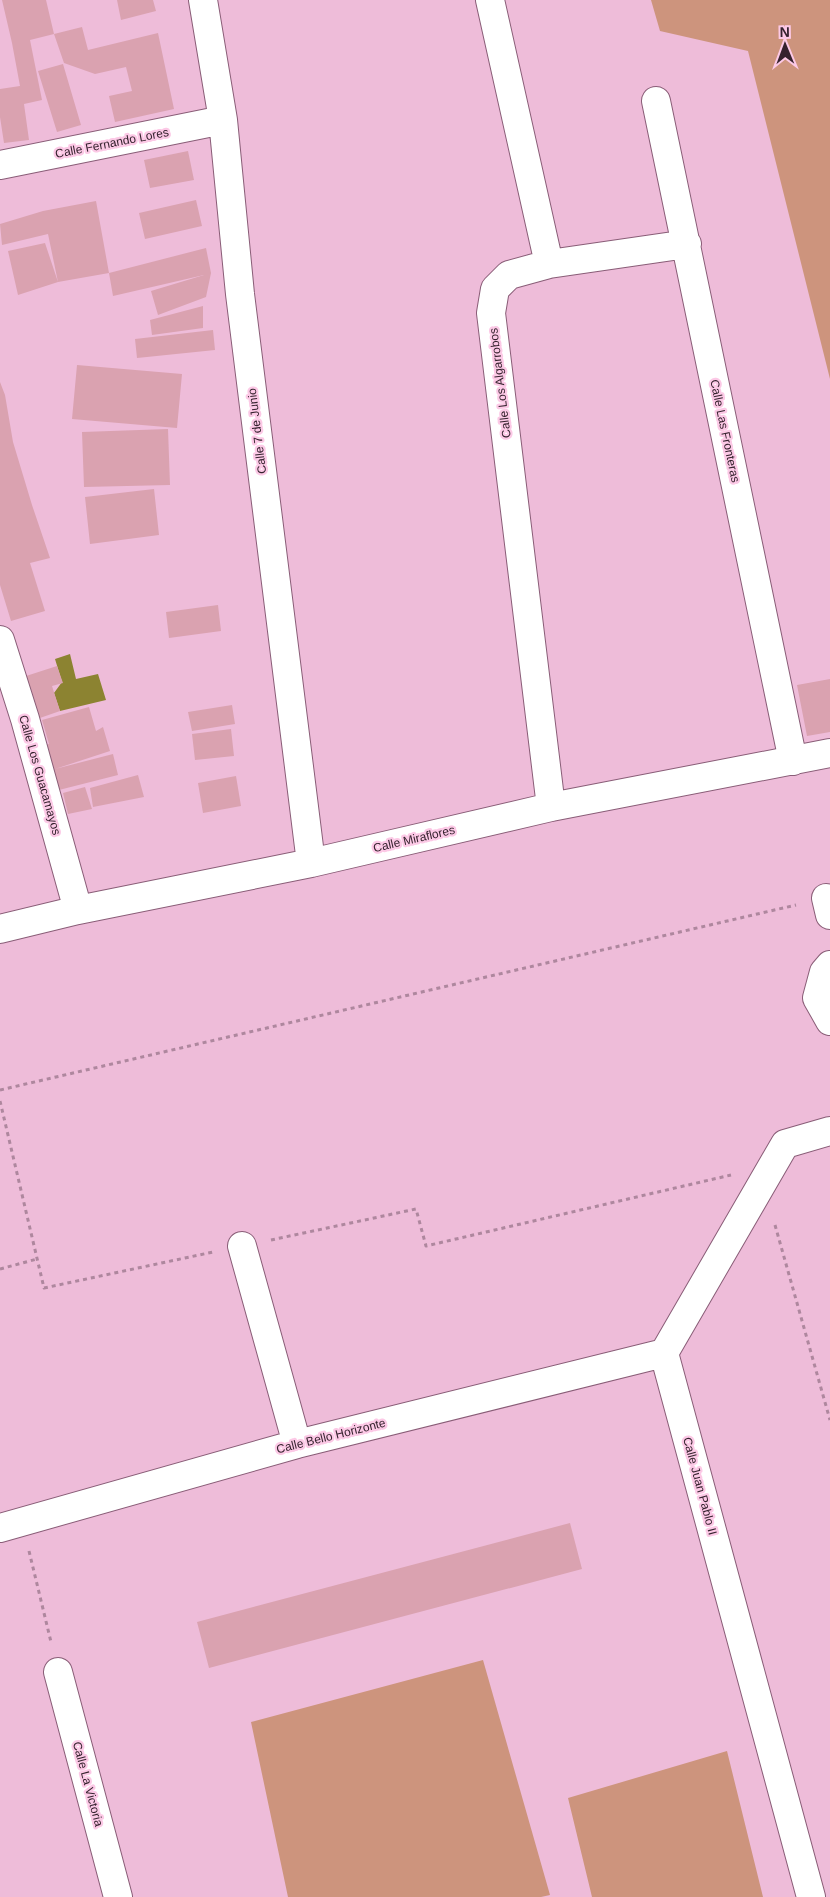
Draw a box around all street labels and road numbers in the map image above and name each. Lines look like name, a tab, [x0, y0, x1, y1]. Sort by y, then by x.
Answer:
street label: Calle Fernando Lores	[54, 125, 170, 161]
street label: Calle Los Algarrobos	[486, 327, 514, 439]
street label: Calle Las Fronteras	[707, 378, 743, 484]
street label: Calle 7 de Junio	[245, 387, 269, 475]
street label: Calle Los Guacamayos	[16, 713, 64, 837]
street label: Calle Miraflores	[372, 823, 456, 855]
street label: Calle Bello Horizonte	[275, 1416, 387, 1456]
street label: Calle Juan Pablo II	[680, 1436, 720, 1536]
street label: Calle La Victoria	[70, 1740, 106, 1828]

